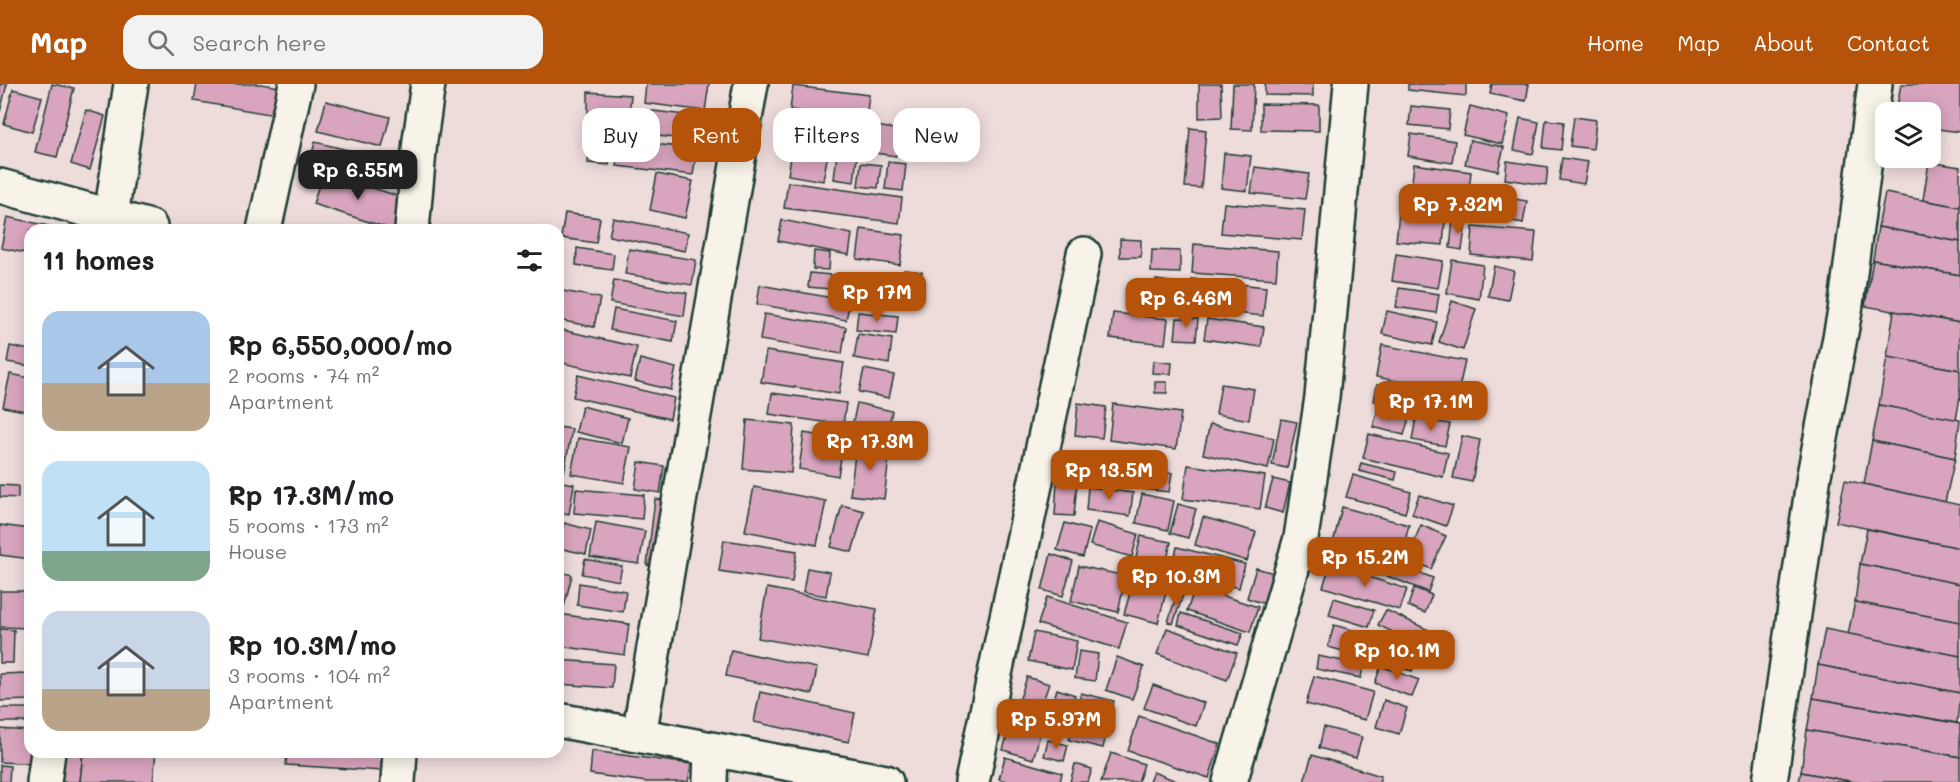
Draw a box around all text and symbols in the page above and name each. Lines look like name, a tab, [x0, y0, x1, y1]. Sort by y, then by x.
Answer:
search box	[123, 15, 543, 69]
text: Map	[30, 24, 87, 60]
icon: search	[144, 26, 177, 59]
text: Search here	[192, 28, 326, 57]
text: Home	[1587, 29, 1644, 56]
text: Map	[1677, 29, 1720, 56]
text: About	[1753, 29, 1814, 56]
text: Contact	[1847, 29, 1930, 56]
map controls	[1875, 102, 1941, 168]
button: layers	[1875, 102, 1941, 168]
chip: Buy	[582, 108, 660, 162]
chip: Rent	[672, 108, 761, 162]
chip: Filters	[773, 108, 881, 162]
chip: New	[893, 108, 980, 162]
pin: Rp 6.55M	[296, 150, 420, 201]
text: Rp 6.55M	[312, 156, 404, 182]
pin: Rp 7.32M	[1396, 184, 1520, 235]
text: Rp 7.32M	[1413, 190, 1503, 216]
text: 11 homes	[42, 243, 155, 277]
icon: filters	[513, 244, 546, 277]
pin: Rp 17M	[828, 272, 926, 323]
text: Rp 17M	[842, 278, 912, 304]
pin: Rp 6.46M	[1124, 278, 1248, 329]
text: Rp 6.46M	[1140, 284, 1232, 310]
text: Rp 6,550,000/mo	[228, 328, 452, 362]
icon: home	[90, 335, 162, 407]
text: 2 rooms · 74 m²	[228, 362, 379, 388]
pin: Rp 17.1M	[1369, 381, 1493, 432]
text: Rp 17.1M	[1389, 387, 1473, 413]
text: Apartment	[228, 388, 334, 414]
pin: Rp 17.3M	[808, 421, 932, 472]
text: Rp 17.3M	[826, 427, 914, 453]
pin: Rp 13.5M	[1047, 450, 1171, 501]
text: Rp 13.5M	[1065, 456, 1153, 482]
text: Rp 17.3M/mo	[228, 478, 394, 512]
icon: home	[90, 485, 162, 557]
text: 5 rooms · 173 m²	[228, 512, 389, 538]
pin: Rp 15.2M	[1303, 537, 1427, 588]
text: House	[228, 538, 287, 564]
text: Rp 15.2M	[1321, 543, 1409, 569]
pin: Rp 10.3M	[1114, 556, 1238, 607]
text: Rp 10.3M	[1131, 562, 1221, 588]
text: Rp 10.3M/mo	[228, 628, 396, 662]
pin: Rp 10.1M	[1335, 630, 1459, 681]
icon: home	[90, 635, 162, 707]
text: Rp 10.1M	[1354, 636, 1440, 662]
text: 3 rooms · 104 m²	[228, 662, 390, 688]
text: Apartment	[228, 688, 334, 714]
pin: Rp 5.97M	[994, 699, 1118, 750]
text: Rp 5.97M	[1011, 705, 1101, 731]

